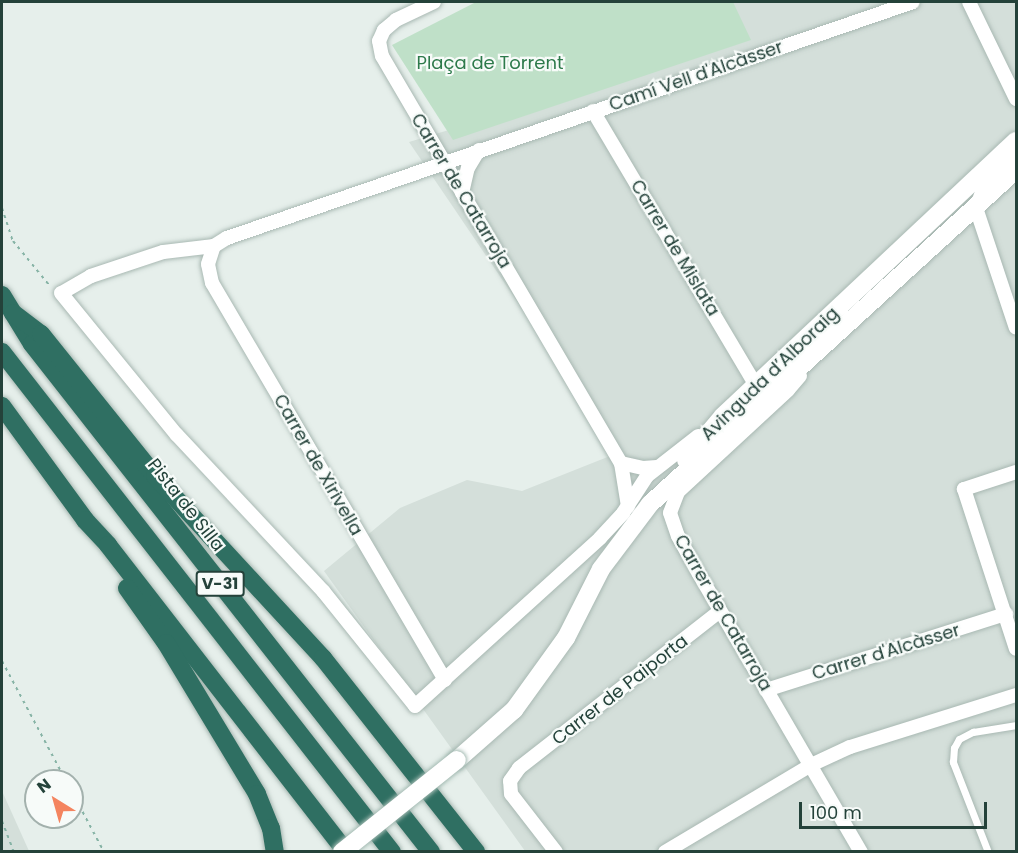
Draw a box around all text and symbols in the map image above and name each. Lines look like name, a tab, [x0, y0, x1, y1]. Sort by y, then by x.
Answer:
street label: Camí Vell d'Alcàsser	[606, 36, 786, 116]
park label: Plaça de Torrent	[417, 52, 563, 74]
street label: Carrer de Catarroja	[406, 110, 516, 272]
street label: Carrer de Mislata	[626, 176, 724, 320]
street label: Avinguda d’Alboraig	[697, 303, 843, 445]
street label: Carrer de Xirivella	[269, 391, 367, 539]
street label: Pista de Silla	[143, 454, 229, 556]
street label: Carrer de Catarroja	[669, 531, 777, 695]
road number: V-31	[194, 571, 246, 597]
street label: Carrer d'Alcàsser	[809, 619, 963, 685]
street label: Carrer de Paiporta	[548, 630, 692, 750]
north arrow	[24, 769, 84, 829]
text: N	[32, 773, 56, 799]
scale bar	[802, 790, 990, 828]
text: 100 m	[810, 800, 862, 825]

